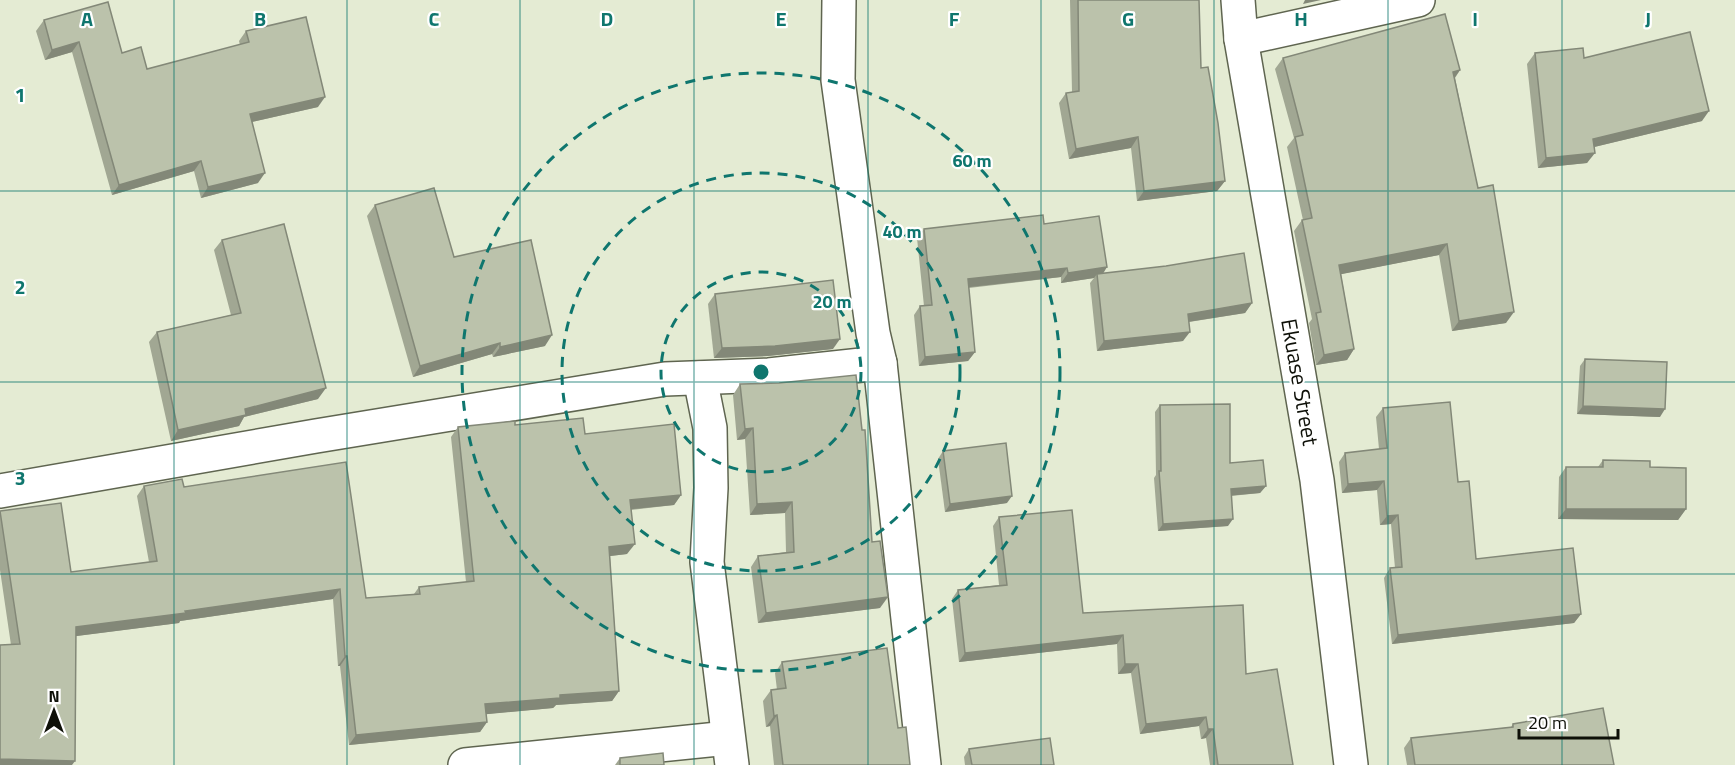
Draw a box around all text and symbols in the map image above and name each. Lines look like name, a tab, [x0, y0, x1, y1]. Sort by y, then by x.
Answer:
text: A	[81, 3, 93, 34]
text: B	[254, 3, 266, 34]
text: C	[429, 3, 440, 34]
text: D	[601, 3, 613, 34]
text: E	[775, 3, 787, 34]
text: F	[949, 3, 960, 34]
text: G	[1122, 3, 1134, 34]
text: H	[1294, 3, 1308, 34]
text: I	[1472, 3, 1478, 34]
text: J	[1645, 3, 1651, 34]
text: 1	[14, 79, 26, 110]
text: 60 m	[952, 147, 992, 174]
text: 40 m	[882, 218, 922, 245]
text: 2	[14, 271, 26, 302]
text: 20 m	[812, 288, 852, 315]
street label: Ekuase Street	[1272, 316, 1328, 448]
centre of rings	[751, 362, 771, 382]
text: 3	[14, 462, 26, 493]
north arrow	[24, 681, 84, 741]
text: N	[48, 684, 60, 708]
scale bar	[1519, 702, 1618, 740]
text: 20 m	[1528, 709, 1567, 736]

